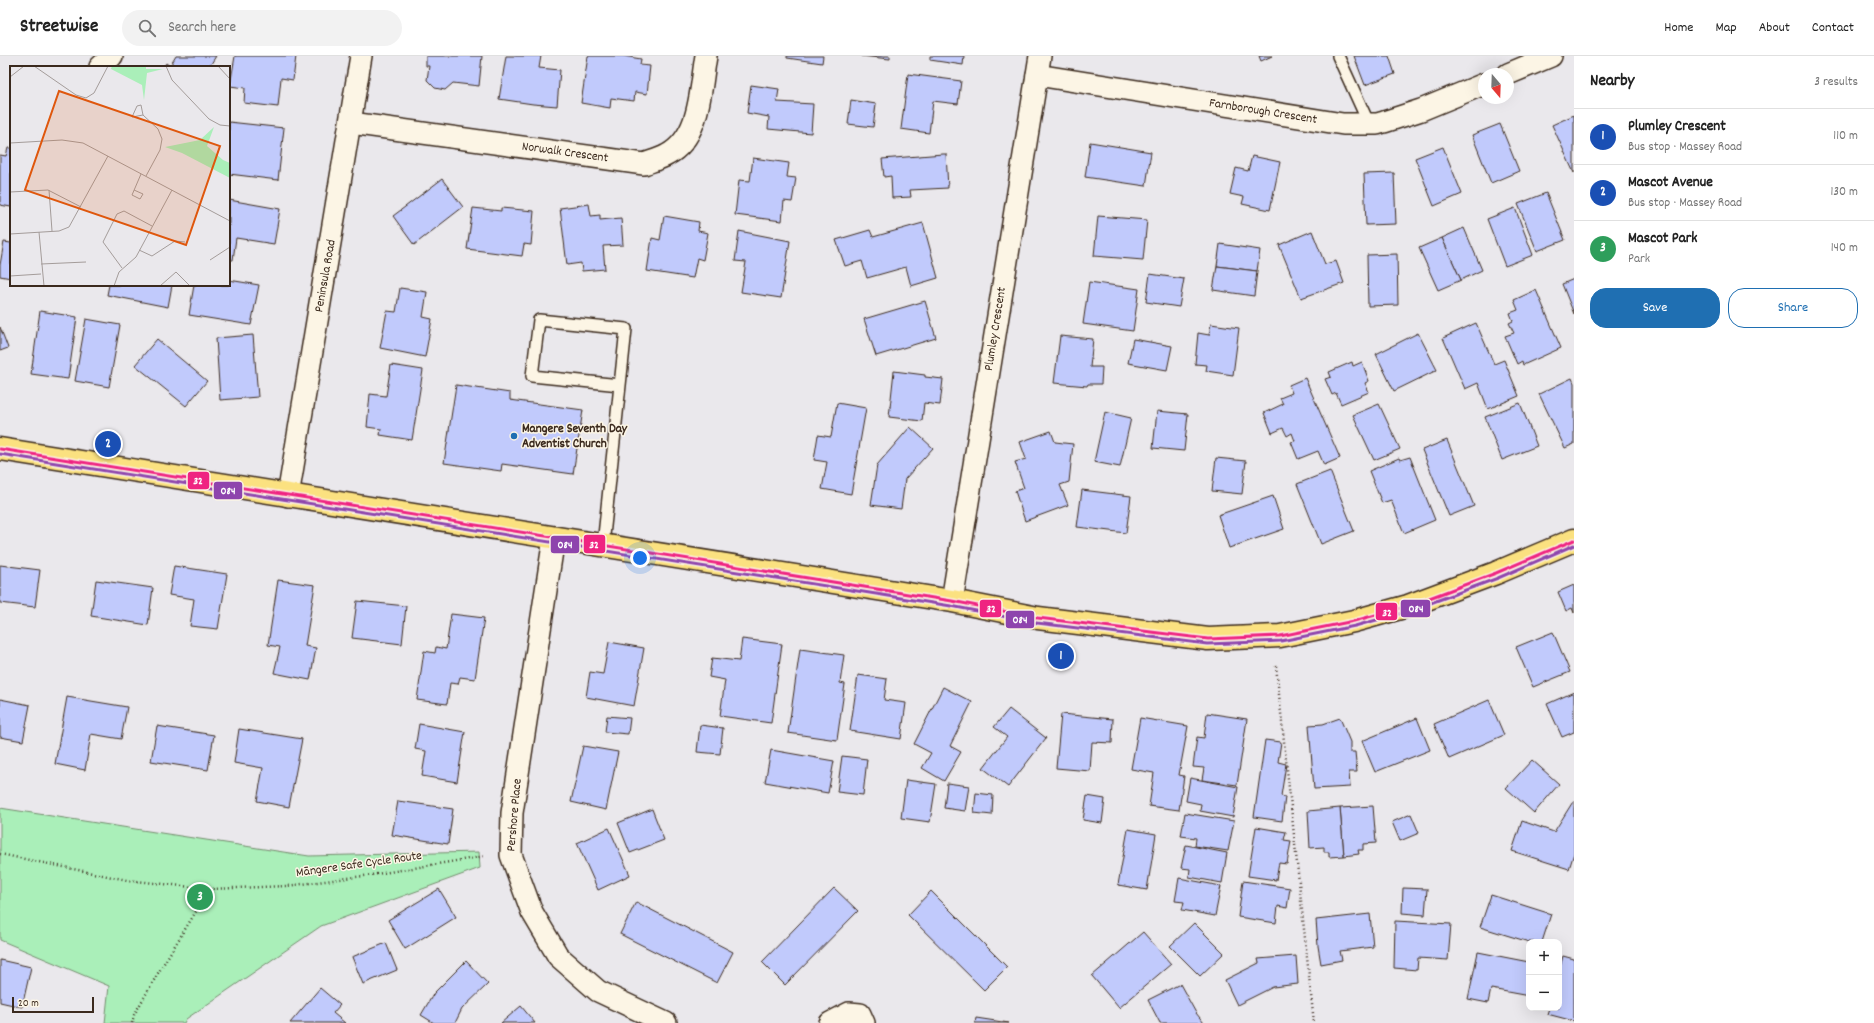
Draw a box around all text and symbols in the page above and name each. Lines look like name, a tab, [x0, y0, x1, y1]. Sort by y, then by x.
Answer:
search box	[122, 10, 402, 46]
text: Streetwise	[20, 14, 98, 41]
icon: search	[136, 17, 158, 39]
text: Search here	[168, 17, 236, 39]
text: Home	[1664, 18, 1693, 38]
text: Map	[1715, 18, 1737, 38]
text: About	[1759, 18, 1790, 38]
text: Contact	[1812, 18, 1854, 38]
inset map	[10, 66, 230, 286]
north arrow	[1478, 68, 1514, 104]
text: Nearby	[1590, 70, 1634, 94]
text: 3 results	[1814, 73, 1858, 92]
street label: Farnborough Crescent	[1208, 94, 1319, 130]
text: Plumley Crescent	[1628, 116, 1726, 138]
text: 1	[1602, 127, 1604, 146]
text: 110 m	[1833, 127, 1858, 146]
street label: Norwalk Crescent	[521, 138, 610, 168]
text: Bus stop · Massey Road	[1628, 138, 1742, 157]
text: Mascot Avenue	[1628, 172, 1713, 194]
text: 2	[1600, 183, 1606, 202]
text: 130 m	[1830, 183, 1858, 202]
text: Bus stop · Massey Road	[1628, 194, 1742, 213]
text: Mascot Park	[1628, 228, 1697, 250]
street label: Peninsula Road	[310, 238, 342, 314]
text: 3	[1600, 239, 1606, 258]
text: 140 m	[1831, 239, 1858, 258]
text: Park	[1628, 250, 1650, 269]
street label: Plumley Crescent	[980, 285, 1012, 372]
button: Save	[1590, 288, 1720, 328]
button: Share	[1728, 288, 1858, 328]
place label: Mangere Seventh Day Adventist Church	[522, 420, 628, 454]
pin: 2	[95, 429, 121, 459]
marker: Mangere Seventh Day Adventist Church	[509, 431, 519, 441]
line badge: 32	[187, 471, 210, 490]
text: 32	[193, 474, 203, 490]
line badge: 084	[213, 481, 243, 500]
text: 084	[221, 484, 235, 500]
line badge: 32	[583, 534, 606, 554]
line badge: 084	[550, 535, 580, 554]
text: 084	[558, 538, 572, 554]
text: 32	[589, 538, 599, 554]
your location	[630, 548, 650, 568]
line badge: 32	[979, 599, 1002, 618]
line badge: 084	[1400, 599, 1431, 618]
text: 32	[986, 602, 996, 618]
line badge: 32	[1375, 602, 1398, 621]
text: 084	[1409, 602, 1423, 618]
text: 32	[1382, 606, 1392, 622]
line badge: 084	[1005, 610, 1035, 629]
text: 084	[1013, 613, 1027, 629]
pin: 1	[1048, 641, 1074, 671]
street label: Pershore Place	[502, 777, 528, 852]
street label: Māngere Safe Cycle Route	[295, 847, 424, 883]
pin: 3	[187, 882, 213, 912]
map controls	[1526, 939, 1562, 1011]
button: +	[1526, 939, 1562, 975]
button: −	[1526, 975, 1562, 1011]
scale bar	[12, 995, 94, 1014]
text: 20 m	[18, 996, 39, 1012]

